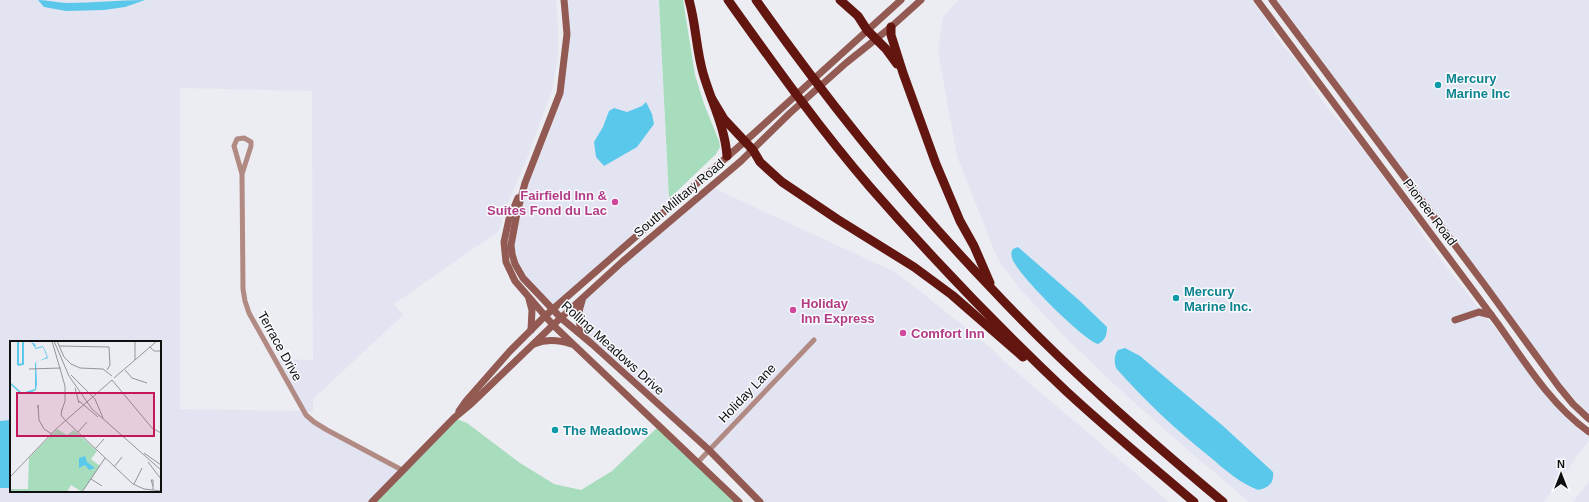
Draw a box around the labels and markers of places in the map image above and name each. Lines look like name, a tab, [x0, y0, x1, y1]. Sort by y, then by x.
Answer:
place label: Mercury Marine Inc	[1446, 71, 1510, 101]
marker: Mercury Marine Inc	[1433, 80, 1443, 90]
place label: Fairfield Inn & Suites Fond du Lac	[487, 188, 607, 218]
marker: Fairfield Inn & Suites Fond du Lac	[610, 197, 620, 207]
place label: Mercury Marine Inc.	[1184, 284, 1252, 314]
marker: Mercury Marine Inc.	[1171, 293, 1181, 303]
place label: Holiday Inn Express	[801, 296, 875, 326]
marker: Holiday Inn Express	[788, 305, 798, 315]
place label: Comfort Inn	[911, 326, 985, 341]
marker: Comfort Inn	[898, 328, 908, 338]
place label: The Meadows	[563, 423, 648, 438]
marker: The Meadows	[550, 425, 560, 435]

